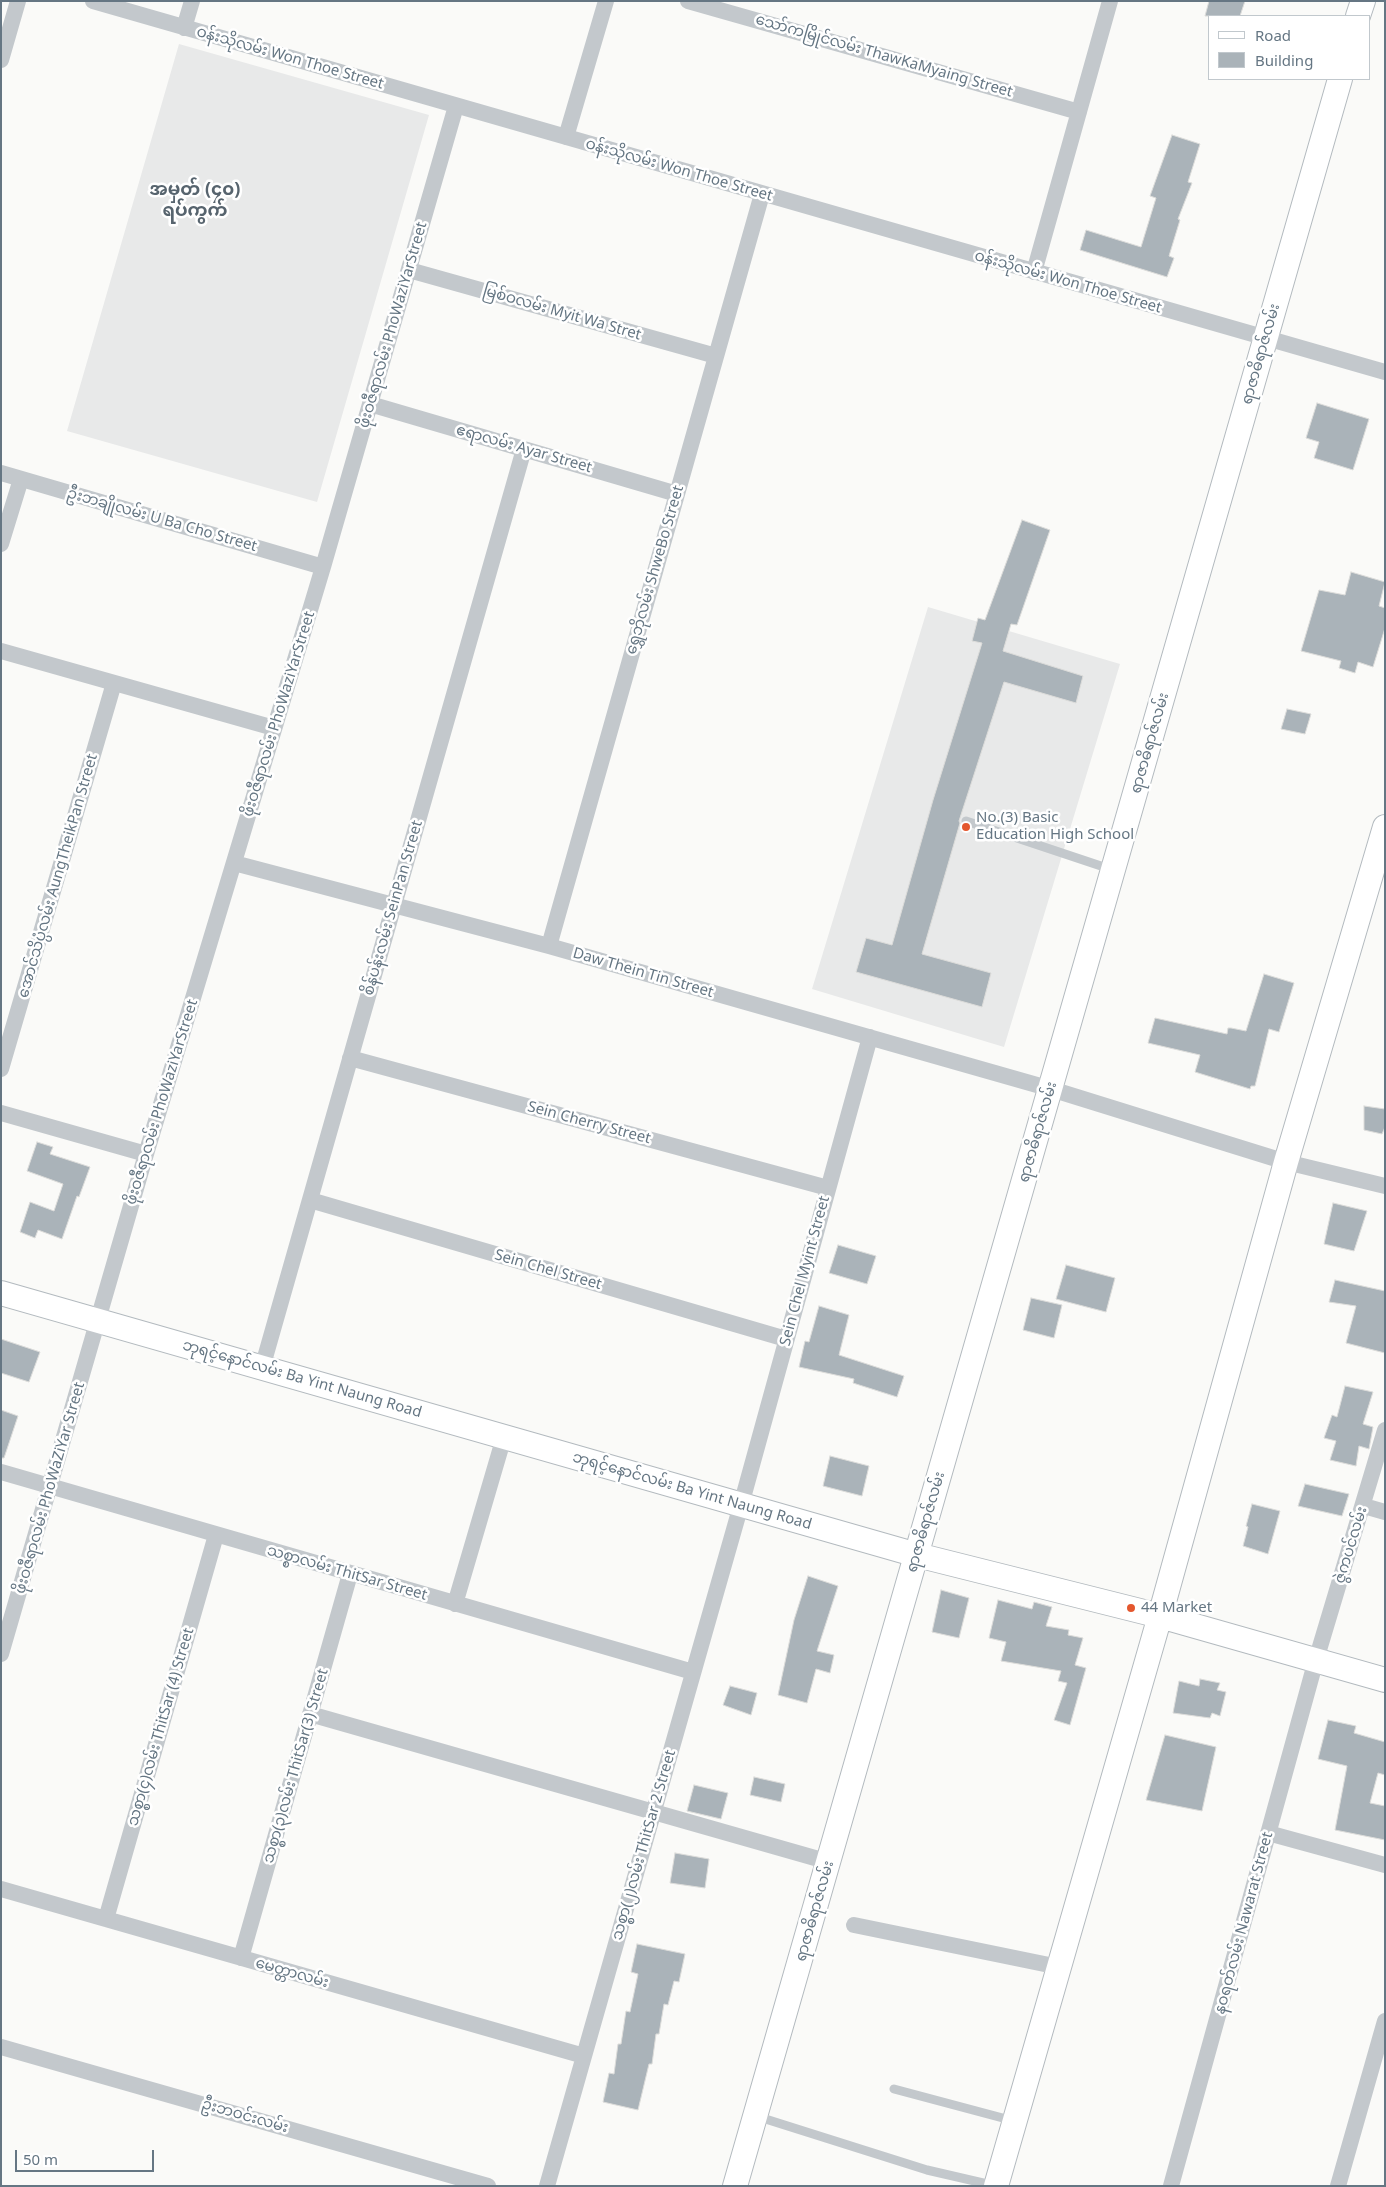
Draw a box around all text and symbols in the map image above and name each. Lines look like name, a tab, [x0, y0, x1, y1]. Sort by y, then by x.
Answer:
street label: သော်ကမြိုင်လမ်း ThawKaMyaing Street	[753, 11, 1015, 101]
legend	[1208, 15, 1371, 80]
street label: ဝန်းသိုလမ်း Won Thoe Street	[194, 23, 386, 93]
text: Road	[1255, 25, 1291, 45]
text: Building	[1255, 50, 1313, 70]
street label: ဝန်းသိုလမ်း Won Thoe Street	[583, 135, 775, 205]
district label: အမှတ် (၄၀) ရပ်ကွက်	[150, 179, 240, 222]
street label: ဖိုးဝဇီရာလမ်း PhoWaziYarStreet	[355, 220, 431, 430]
street label: ဝန်းသိုလမ်း Won Thoe Street	[972, 247, 1164, 317]
street label: မြစ်ဝလမ်း Myit Wa Stret	[481, 282, 643, 344]
street label: ရာဇာဓိရာဇ်လမ်း	[1238, 302, 1284, 406]
street label: ဧရာလမ်း Ayar Street	[454, 421, 594, 477]
street label: ရွှေဘိုလမ်း ShweBo Street	[622, 483, 688, 657]
street label: ဦးဘချိုလမ်း U Ba Cho Street	[65, 484, 259, 556]
street label: ဖိုးဝဇီရာလမ်း PhoWaziYarStreet	[239, 609, 319, 819]
street label: ရာဇာဓိရာဇ်လမ်း	[1127, 691, 1173, 795]
street label: အောင်သိပ္ပံလမ်း AungTheikPan Street	[14, 752, 102, 1000]
place label: No.(3) Basic Education High School	[976, 809, 1134, 844]
street label: စိန်ပန်းလမ်း SeinPan Street	[359, 819, 427, 997]
marker: No.(3) Basic Education High School	[960, 821, 972, 833]
street label: Daw Thein Tin Street	[571, 944, 715, 1002]
street label: ဖိုးဝဇီရာလမ်း PhoWaziYarStreet	[122, 997, 202, 1207]
street label: ရာဇာဓိရာဇ်လမ်း	[1015, 1080, 1061, 1184]
street label: Sein Cherry Street	[525, 1098, 653, 1148]
street label: Sein Chel Myint Street	[776, 1194, 834, 1348]
street label: Sein Chel Street	[492, 1246, 604, 1294]
street label: ဘုရင့်နောင်လမ်း Ba Yint Naung Road	[180, 1336, 424, 1422]
street label: ဖိုးဝဇီရာလမ်း PhoWaZiYar Street	[11, 1380, 89, 1596]
street label: ဘုရင့်နောင်လမ်း Ba Yint Naung Road	[570, 1448, 814, 1534]
street label: ရာဇာဓိရာဇ်လမ်း	[903, 1470, 949, 1574]
street label: ဇွဲကပင်လမ်း	[1331, 1504, 1371, 1586]
street label: သစ္စာလမ်း ThitSar Street	[265, 1542, 429, 1604]
place label: 44 Market	[1141, 1599, 1212, 1617]
marker: 44 Market	[1125, 1602, 1137, 1614]
street label: သစ္စာ(၄)လမ်း ThitSar (4) Street	[124, 1626, 198, 1828]
street label: သစ္စာ(၃)လမ်း ThitSar(3) Street	[260, 1667, 332, 1865]
street label: သစ္စာ(၂)လမ်း ThitSar 2 Street	[608, 1748, 680, 1942]
street label: နဝရတ်လမ်း Nawarat Street	[1211, 1830, 1277, 2016]
street label: ရာဇာဓိရာဇ်လမ်း	[792, 1859, 838, 1963]
street label: မေတ္တာလမ်း	[253, 1954, 331, 1992]
street label: ဦးဘဝင်းလမ်း	[200, 2095, 290, 2137]
scale bar	[18, 2140, 156, 2172]
text: 50 m	[23, 2149, 58, 2169]

